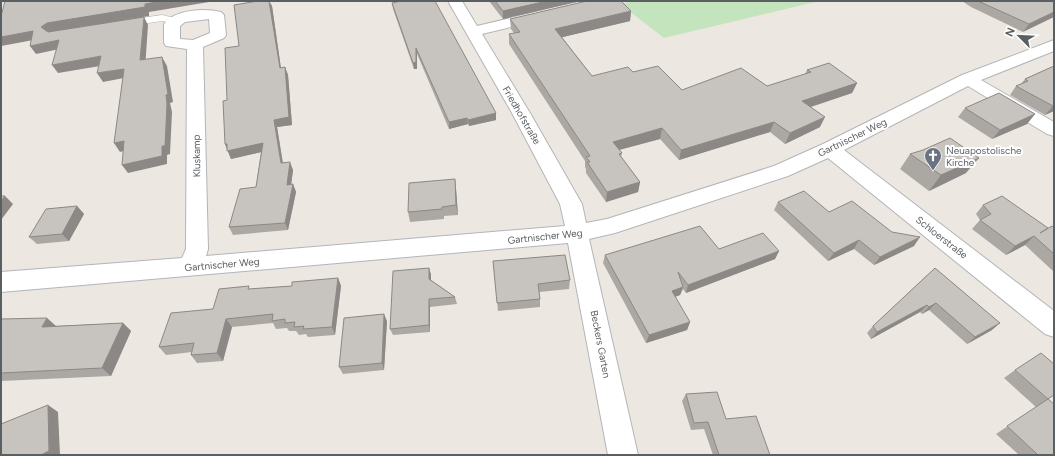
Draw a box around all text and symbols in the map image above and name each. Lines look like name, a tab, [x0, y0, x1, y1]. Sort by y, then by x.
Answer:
north arrow	[999, 16, 1039, 56]
text: N	[1003, 26, 1018, 39]
street label: Friedhofstraße	[500, 84, 544, 147]
street label: Gartnischer Weg	[816, 115, 889, 160]
street label: Kluskamp	[190, 134, 203, 178]
place label: Neuapostolische Kirche	[946, 144, 1022, 169]
church icon: Neuapostolische Kirche	[923, 146, 943, 171]
street label: Schloerstraße	[913, 213, 971, 262]
street label: Gartnischer Weg	[507, 226, 583, 247]
street label: Gartnischer Weg	[184, 255, 260, 274]
street label: Beckers Garten	[588, 309, 614, 379]

